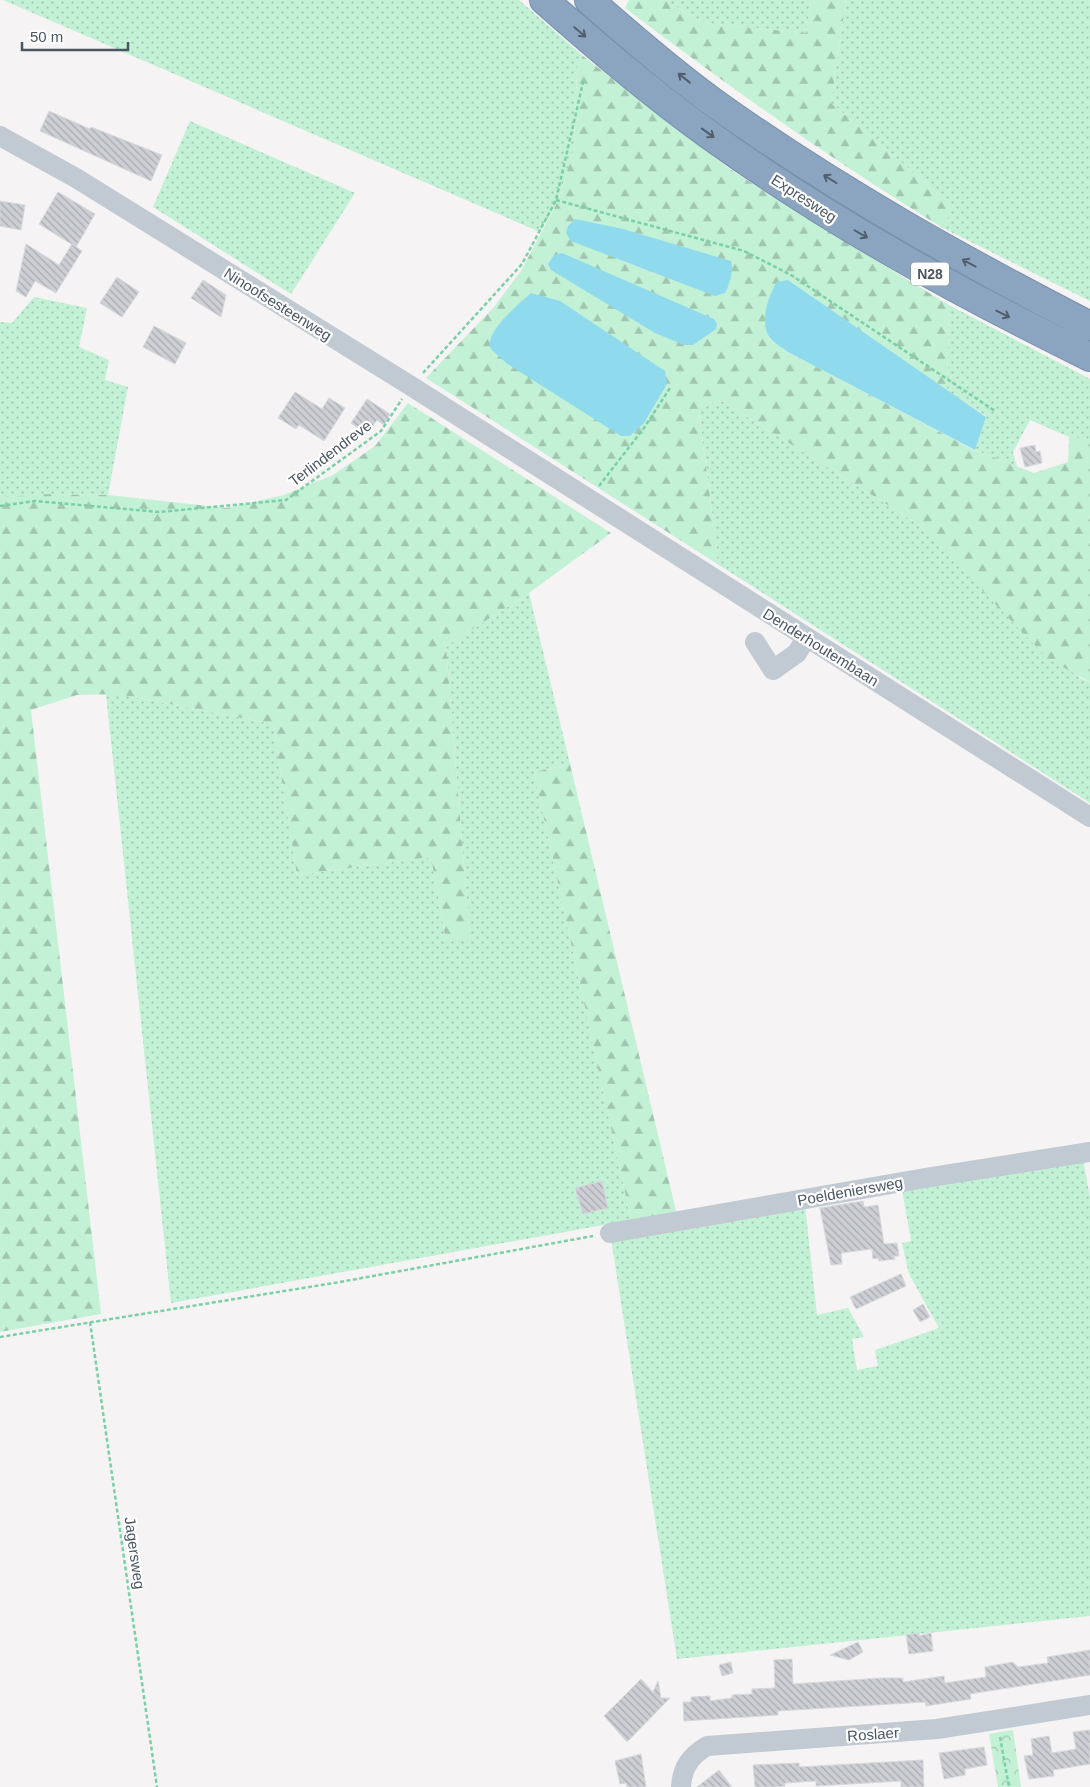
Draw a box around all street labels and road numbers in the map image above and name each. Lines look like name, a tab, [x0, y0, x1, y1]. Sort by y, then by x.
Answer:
street label: Expresweg	[768, 171, 840, 225]
road number: N28	[911, 262, 949, 286]
street label: Ninoofsesteenweg	[221, 264, 335, 344]
street label: Terlindendreve	[286, 417, 374, 489]
street label: Denderhoutembaan	[760, 605, 882, 689]
street label: Poeldeniersweg	[796, 1173, 904, 1209]
street label: Jagersweg	[122, 1516, 148, 1590]
street label: Roslaer	[847, 1724, 899, 1744]

